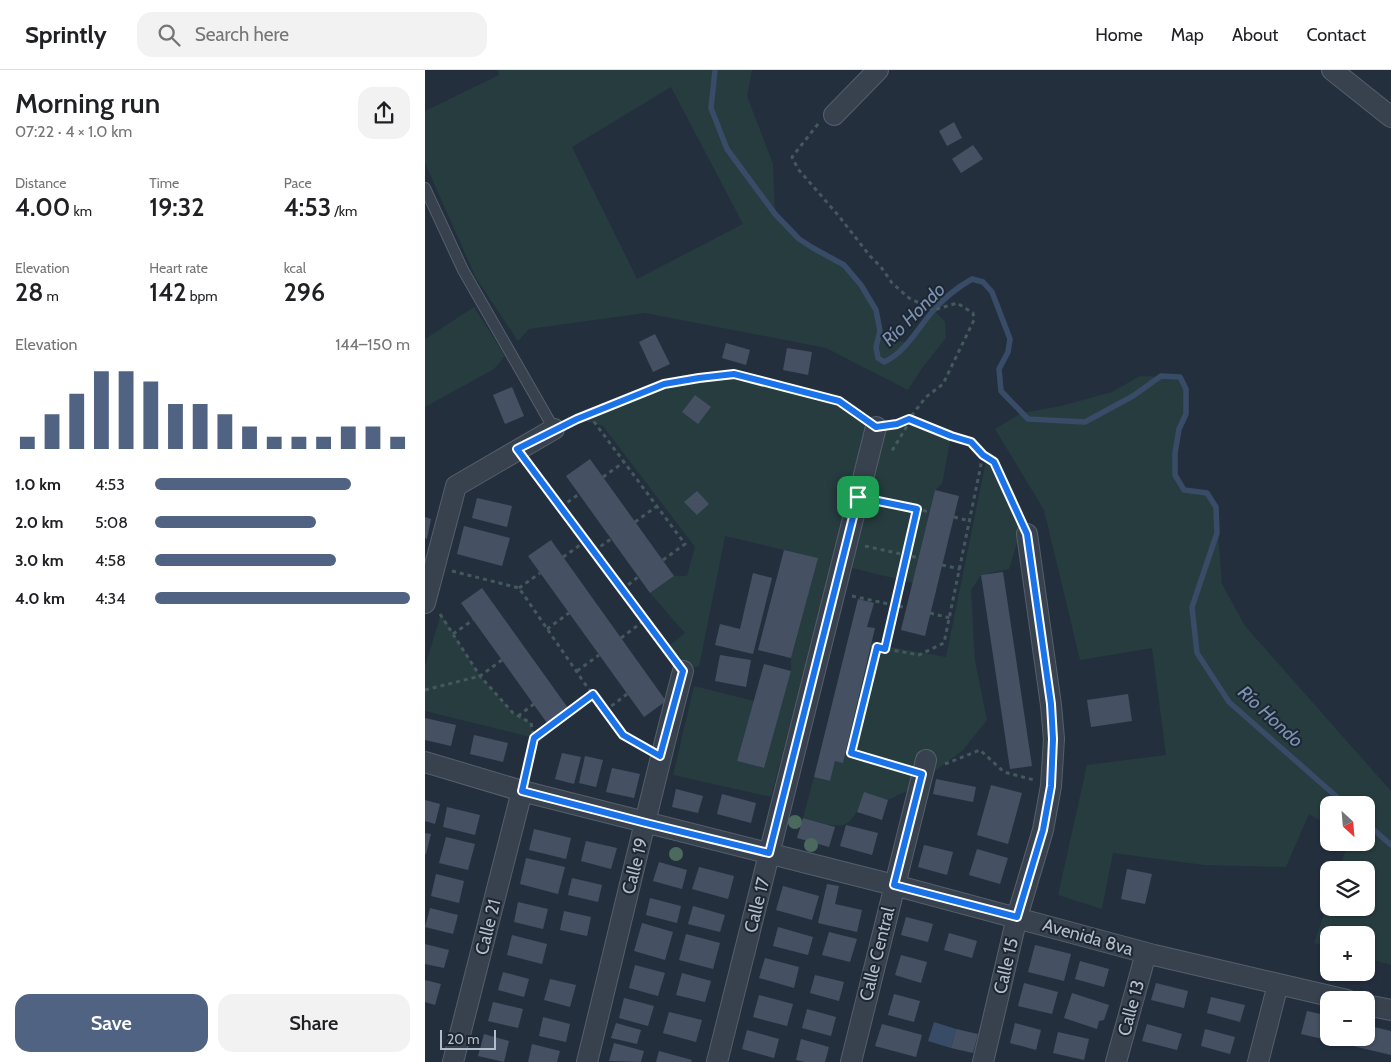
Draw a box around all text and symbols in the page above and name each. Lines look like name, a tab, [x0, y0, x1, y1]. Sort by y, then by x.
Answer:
search box	[137, 12, 487, 57]
text: Sprintly	[25, 20, 107, 49]
icon: search	[155, 21, 183, 49]
text: Search here	[195, 23, 289, 46]
text: Home	[1095, 24, 1143, 46]
text: Map	[1171, 24, 1204, 46]
text: About	[1232, 24, 1278, 46]
text: Contact	[1306, 24, 1366, 46]
text: Morning run	[15, 86, 160, 120]
button: share	[358, 87, 410, 139]
text: 07:22 · 4 × 1.0 km	[15, 122, 132, 141]
text: Distance	[15, 174, 67, 192]
text: Time	[149, 174, 179, 192]
text: Pace	[284, 174, 312, 192]
text: 4.00	[15, 192, 70, 222]
text: 19:32	[149, 192, 204, 222]
text: 4:53	[284, 192, 331, 222]
text: km	[70, 202, 92, 220]
text: /km	[331, 202, 357, 220]
text: Elevation	[15, 259, 70, 277]
text: Heart rate	[149, 259, 208, 277]
text: kcal	[284, 259, 306, 277]
text: 28	[15, 277, 43, 307]
text: 142	[149, 277, 186, 307]
text: 296	[284, 277, 325, 307]
water label: Río Hondo	[877, 278, 950, 351]
text: m	[43, 287, 59, 305]
text: bpm	[186, 287, 217, 305]
text: Elevation	[15, 335, 78, 354]
text: 144–150 m	[335, 335, 410, 354]
text: 1.0 km	[15, 475, 61, 494]
text: 4:53	[95, 475, 125, 494]
pin	[837, 476, 879, 518]
icon: arrive	[844, 483, 872, 511]
text: 2.0 km	[15, 513, 63, 532]
text: 5:08	[95, 513, 128, 532]
text: 3.0 km	[15, 551, 64, 570]
text: 4:58	[95, 551, 126, 570]
text: 4.0 km	[15, 589, 65, 608]
text: 4:34	[95, 589, 125, 608]
water label: Río Hondo	[1233, 681, 1308, 752]
north arrow	[1320, 796, 1375, 851]
map controls	[1320, 796, 1375, 1046]
street label: Calle 19	[617, 835, 653, 897]
button: layers	[1320, 861, 1375, 916]
street label: Calle 17	[740, 875, 774, 935]
street label: Calle 21	[470, 897, 506, 957]
street label: Calle Central	[855, 904, 899, 1003]
street label: Avenida 8va	[1040, 914, 1136, 961]
button: +	[1320, 926, 1375, 981]
street label: Calle 15	[989, 936, 1023, 996]
street label: Calle 13	[1113, 978, 1149, 1038]
button: −	[1320, 991, 1375, 1046]
button: Save	[15, 994, 208, 1052]
button: Share	[218, 994, 410, 1052]
scale bar	[440, 1027, 496, 1050]
text: 20 m	[447, 1030, 480, 1048]

